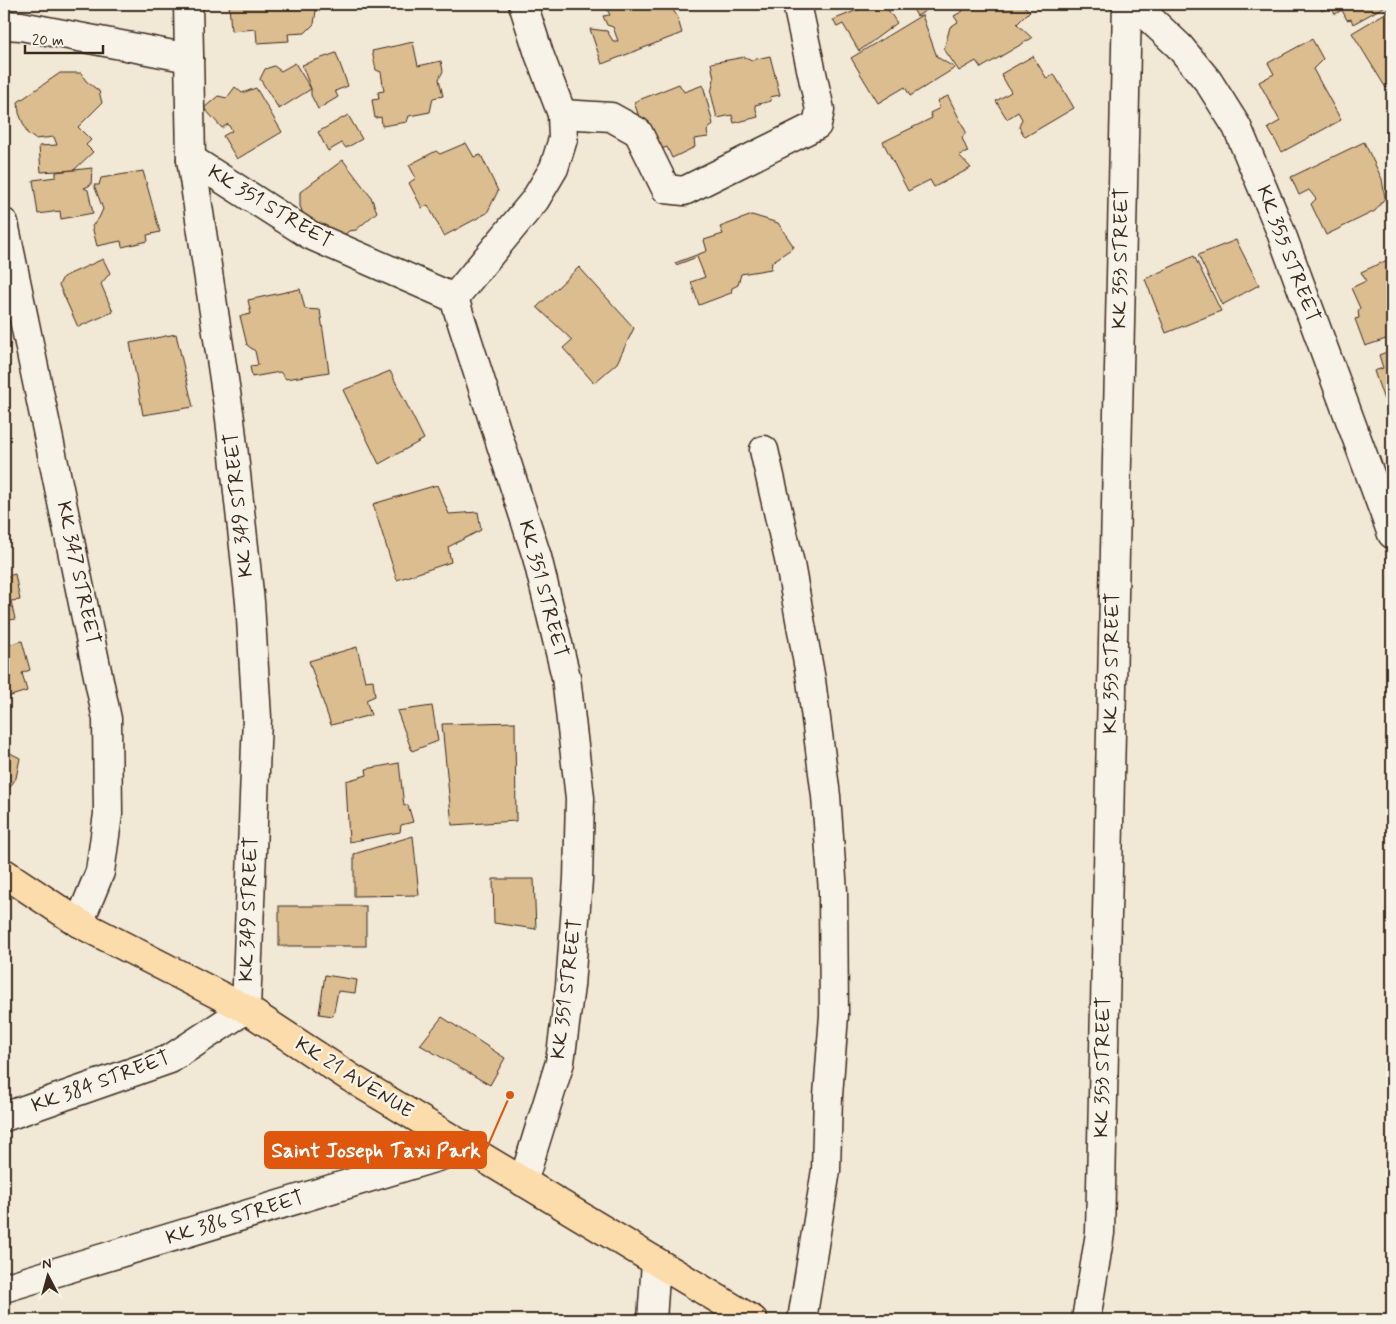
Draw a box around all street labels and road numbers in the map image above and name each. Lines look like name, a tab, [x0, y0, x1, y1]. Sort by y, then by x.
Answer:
street label: KK 351 STREET	[203, 159, 337, 255]
street label: KK 355 STREET	[1249, 182, 1327, 326]
street label: KK 353 STREET	[1106, 187, 1136, 329]
street label: KK 349 STREET	[218, 431, 260, 579]
street label: KK 347 STREET	[50, 499, 106, 647]
street label: KK 351 STREET	[512, 517, 574, 661]
street label: KK 353 STREET	[1097, 592, 1127, 734]
street label: KK 349 STREET	[233, 836, 265, 982]
street label: KK 351 STREET	[545, 917, 589, 1061]
street label: KK 353 STREET	[1088, 996, 1118, 1138]
street label: KK 21 AVENUE	[290, 1031, 418, 1125]
street label: KK 384 STREET	[28, 1044, 174, 1120]
street label: KK 386 STREET	[163, 1184, 307, 1252]

